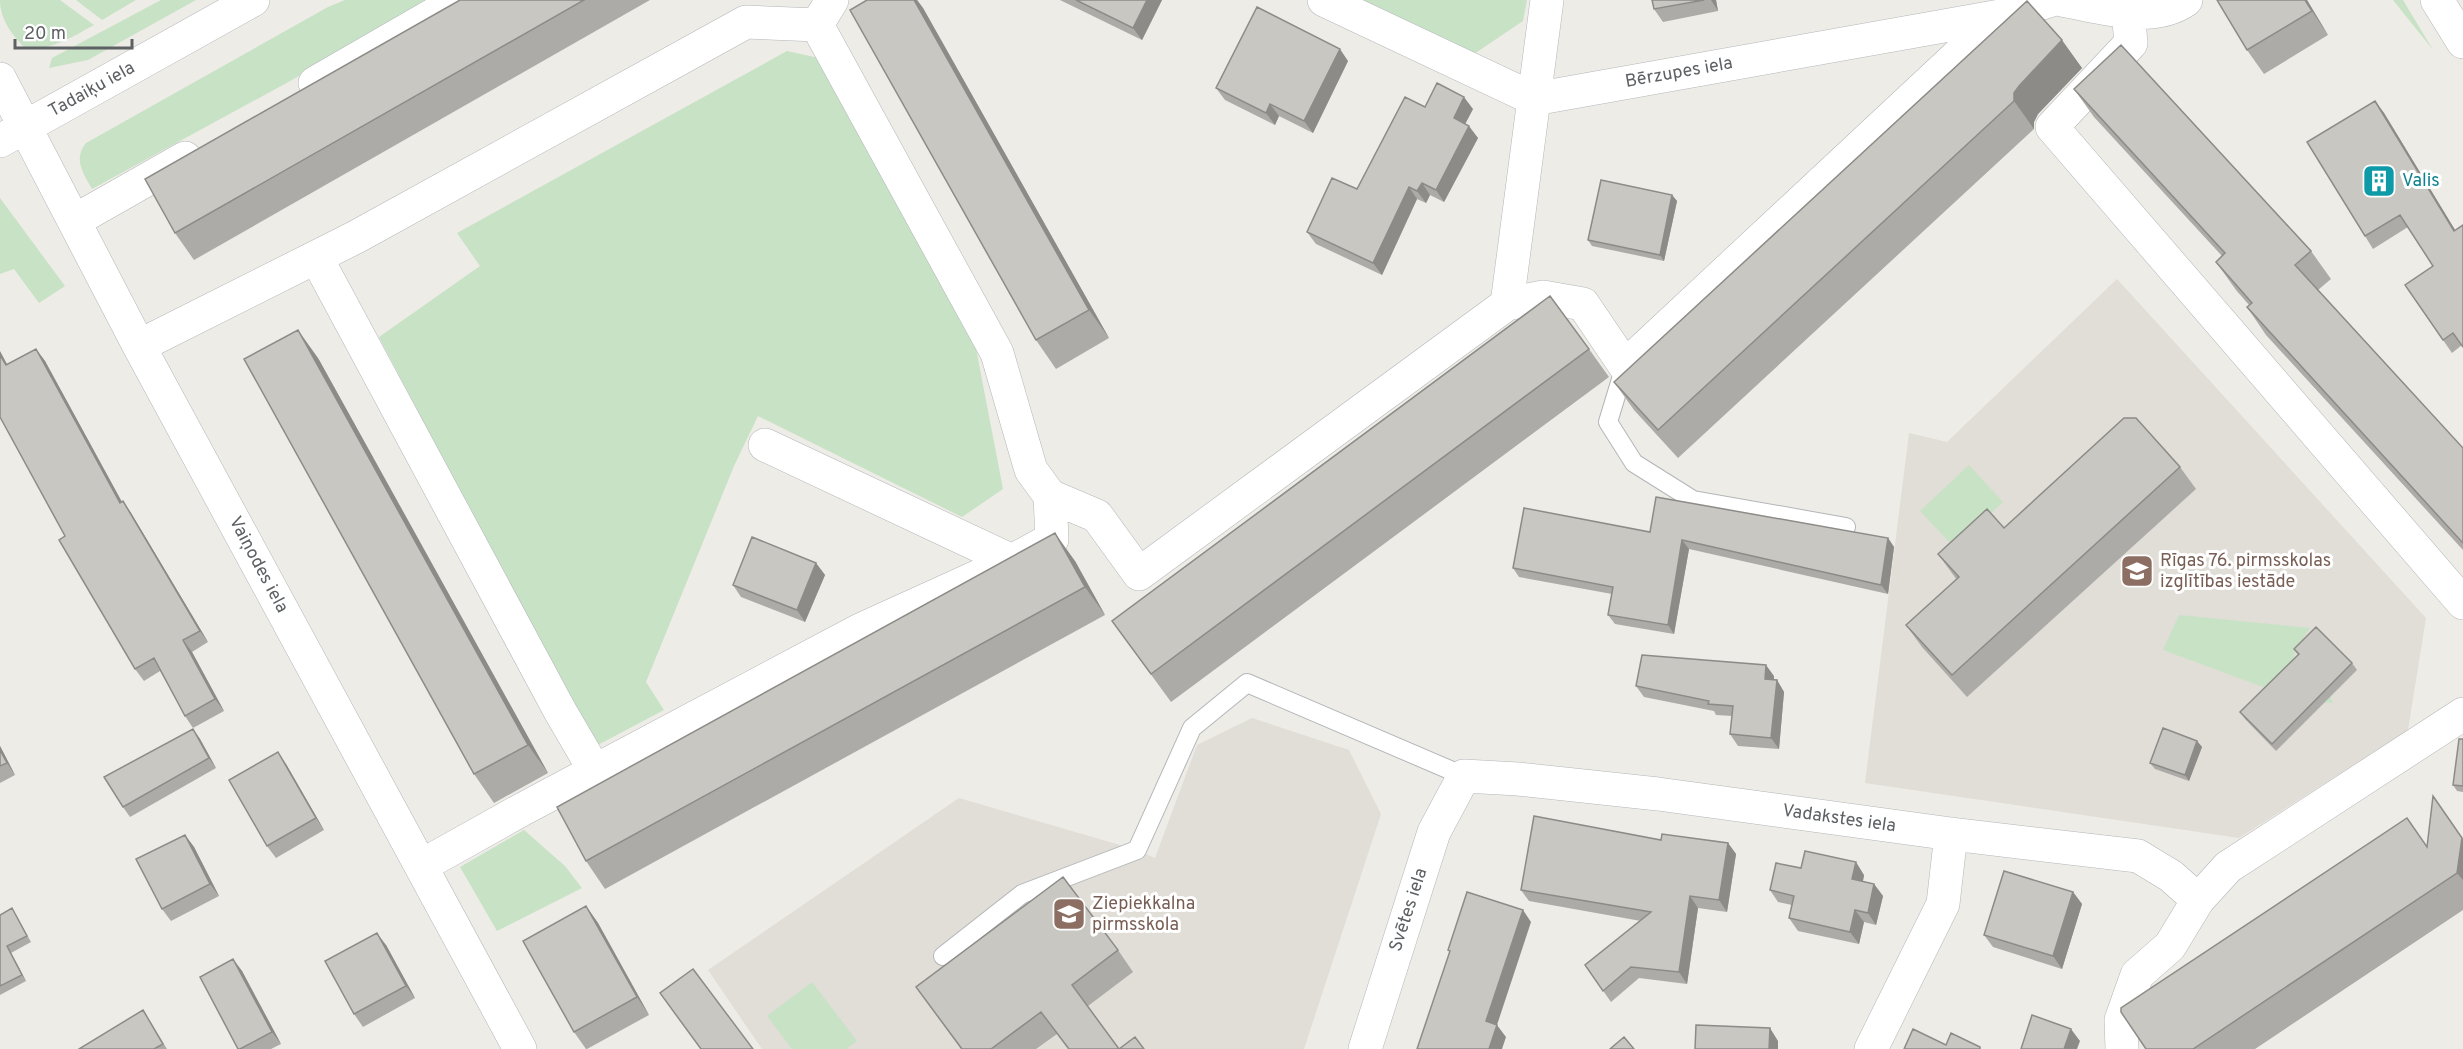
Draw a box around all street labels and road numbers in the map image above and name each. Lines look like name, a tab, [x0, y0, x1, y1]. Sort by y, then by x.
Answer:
street label: Bērzupes iela	[1623, 52, 1735, 94]
street label: Tadaiķu iela	[45, 57, 139, 123]
street label: Vaiņodes iela	[223, 513, 293, 617]
street label: Vadakstes iela	[1781, 800, 1897, 838]
street label: Svētes iela	[1385, 865, 1433, 955]

